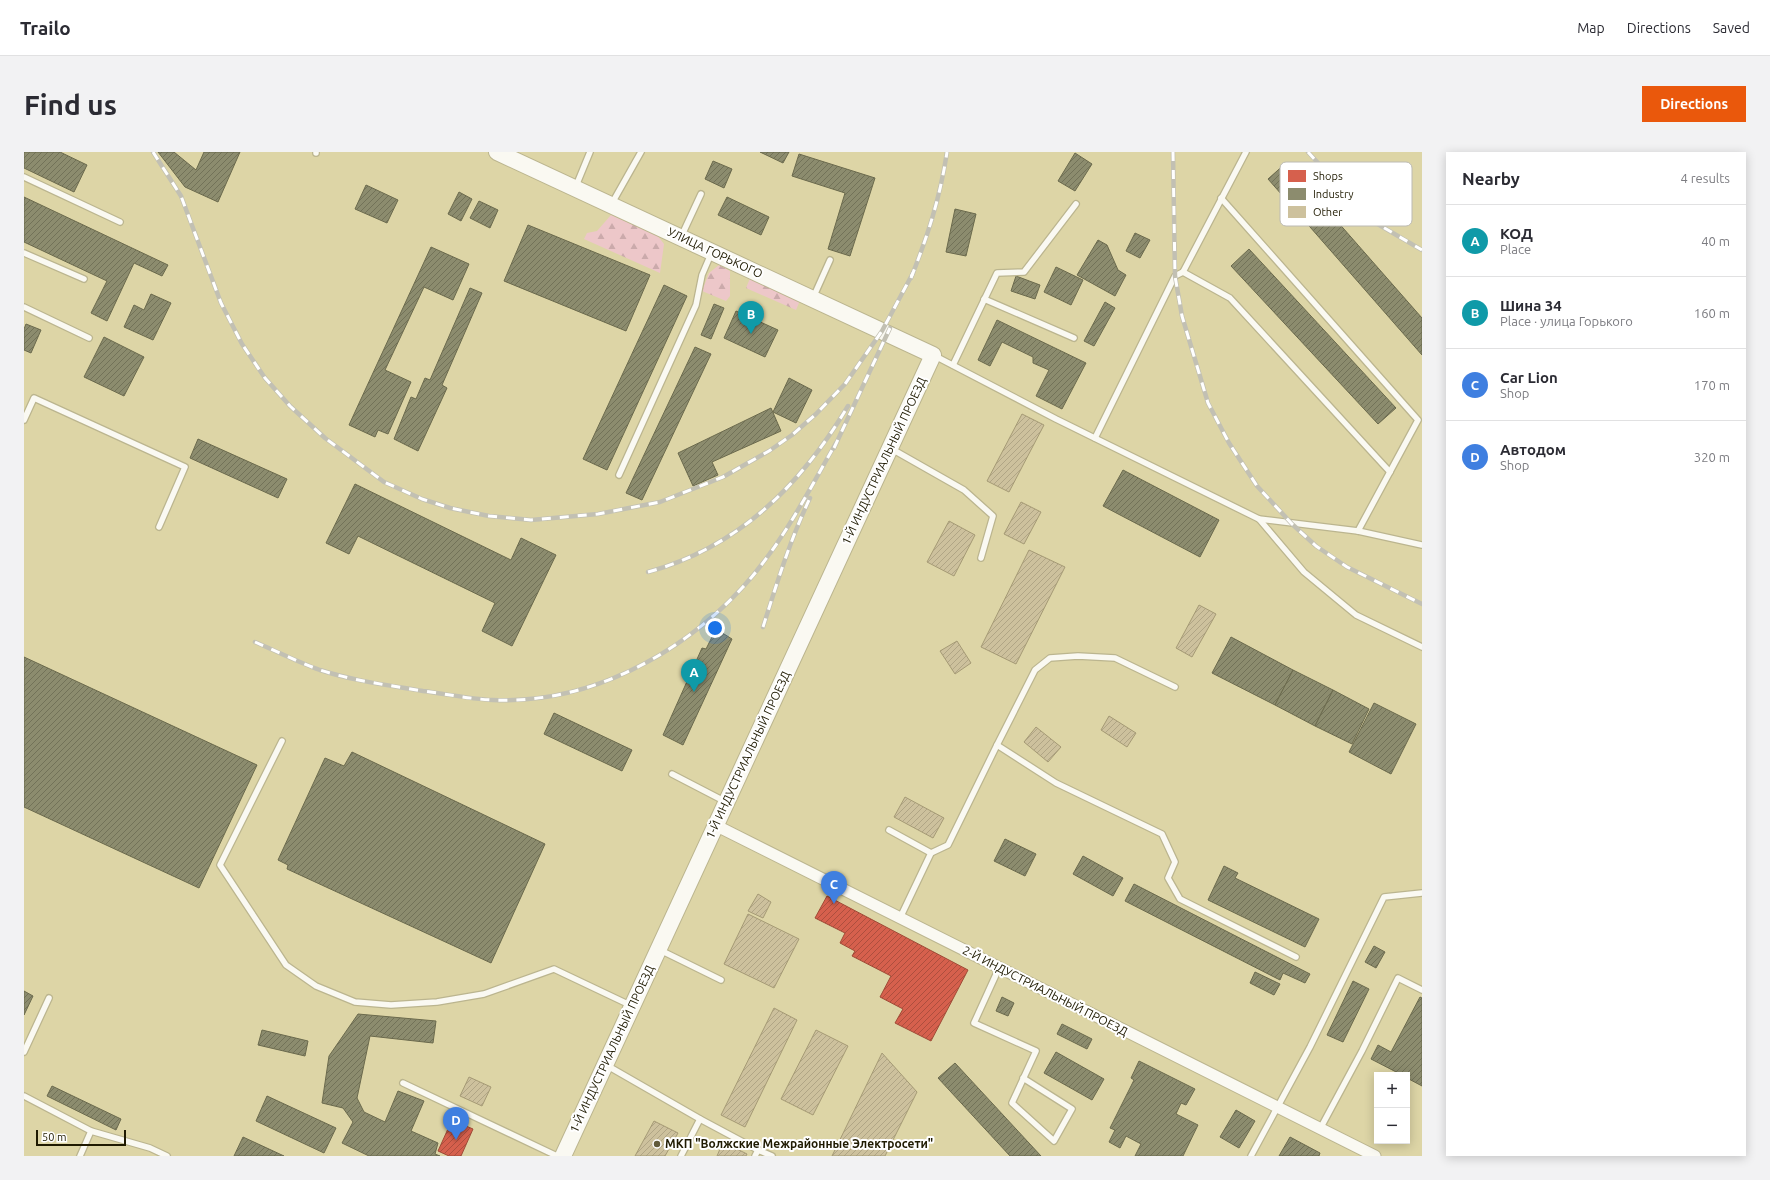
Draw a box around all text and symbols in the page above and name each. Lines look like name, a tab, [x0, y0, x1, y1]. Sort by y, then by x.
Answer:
text: Trailo	[20, 17, 71, 39]
text: Map	[1577, 20, 1605, 36]
text: Directions	[1627, 20, 1691, 36]
text: Saved	[1713, 20, 1750, 36]
button: Directions	[1642, 86, 1746, 122]
text: Find us	[24, 89, 117, 120]
legend	[1280, 162, 1412, 226]
text: Nearby	[1462, 169, 1520, 188]
text: Shops	[1313, 170, 1343, 182]
text: 4 results	[1680, 171, 1730, 185]
text: Industry	[1313, 188, 1354, 200]
text: Other	[1313, 206, 1343, 218]
street label: УЛИЦА ГОРЬКОГО	[666, 225, 765, 280]
text: КОД	[1500, 225, 1533, 242]
text: A	[1470, 234, 1480, 248]
text: 40 m	[1701, 234, 1730, 248]
text: Place	[1500, 242, 1531, 256]
text: Шина 34	[1500, 297, 1562, 314]
pin: B	[738, 301, 764, 334]
text: B	[1471, 306, 1479, 320]
text: 160 m	[1694, 306, 1730, 320]
text: Place · улица Горького	[1500, 314, 1633, 328]
text: Car Lion	[1500, 369, 1558, 386]
street label: 1-Й ИНДУСТРИАЛЬНЫЙ ПРОЕЗД	[839, 375, 928, 547]
text: C	[1471, 378, 1479, 392]
text: 170 m	[1694, 378, 1730, 392]
text: Shop	[1500, 386, 1529, 400]
text: Автодом	[1500, 441, 1566, 458]
text: D	[1470, 450, 1480, 464]
text: 320 m	[1694, 450, 1730, 464]
text: Shop	[1500, 458, 1529, 472]
your location	[705, 618, 725, 638]
pin: A	[681, 659, 707, 692]
street label: 1-Й ИНДУСТРИАЛЬНЫЙ ПРОЕЗД	[703, 669, 792, 841]
pin: C	[821, 871, 847, 904]
street label: 2-Й ИНДУСТРИАЛЬНЫЙ ПРОЕЗД	[961, 943, 1130, 1038]
street label: 1-Й ИНДУСТРИАЛЬНЫЙ ПРОЕЗД	[567, 963, 656, 1135]
map controls	[1374, 1072, 1410, 1144]
button: +	[1374, 1072, 1410, 1108]
pin: D	[443, 1107, 469, 1140]
button: −	[1374, 1108, 1410, 1144]
scale bar	[36, 1128, 126, 1147]
text: 50 m	[42, 1131, 66, 1143]
place label: МКП "Волжские Межрайонные Электросети"	[665, 1137, 933, 1150]
marker: МКП "Волжские Межрайонные Электросети"	[652, 1139, 662, 1149]

